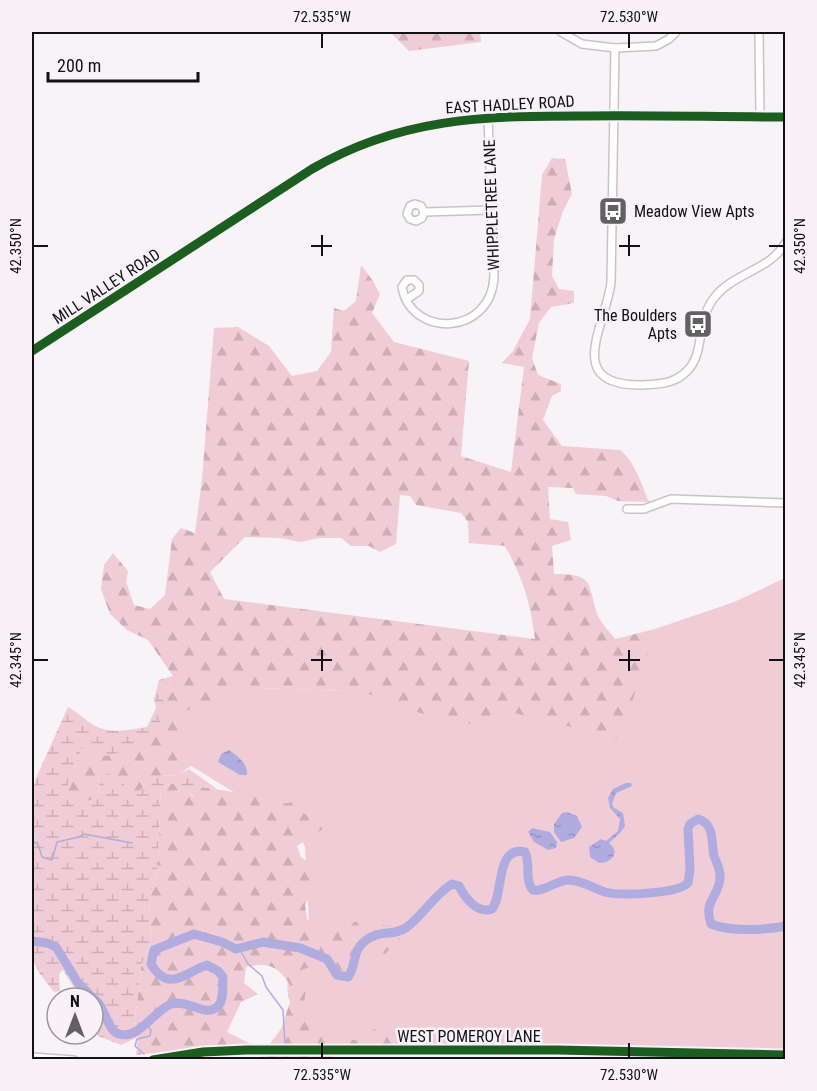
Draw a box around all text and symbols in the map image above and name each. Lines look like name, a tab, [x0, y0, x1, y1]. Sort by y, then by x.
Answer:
text: 72.535°W	[293, 8, 352, 26]
text: 72.530°W	[600, 8, 659, 26]
scale bar	[48, 45, 198, 83]
text: 200 m	[57, 55, 101, 76]
street label: EAST HADLEY ROAD	[445, 92, 575, 117]
street label: WHIPPLETREE LANE	[480, 139, 503, 271]
bus stop icon: Meadow View Apts	[597, 195, 629, 227]
place label: Meadow View Apts	[634, 202, 755, 221]
text: 42.350°N	[7, 218, 25, 274]
text: 42.350°N	[791, 218, 809, 274]
street label: MILL VALLEY ROAD	[49, 245, 164, 328]
place label: The Boulders Apts	[594, 306, 677, 343]
bus stop icon: The Boulders Apts	[682, 308, 714, 340]
text: 42.345°N	[7, 632, 25, 688]
text: 42.345°N	[791, 632, 809, 688]
north arrow	[45, 986, 105, 1046]
text: N	[70, 992, 80, 1011]
street label: WEST POMEROY LANE	[397, 1027, 541, 1046]
text: 72.535°W	[293, 1066, 352, 1084]
text: 72.530°W	[600, 1066, 659, 1084]

